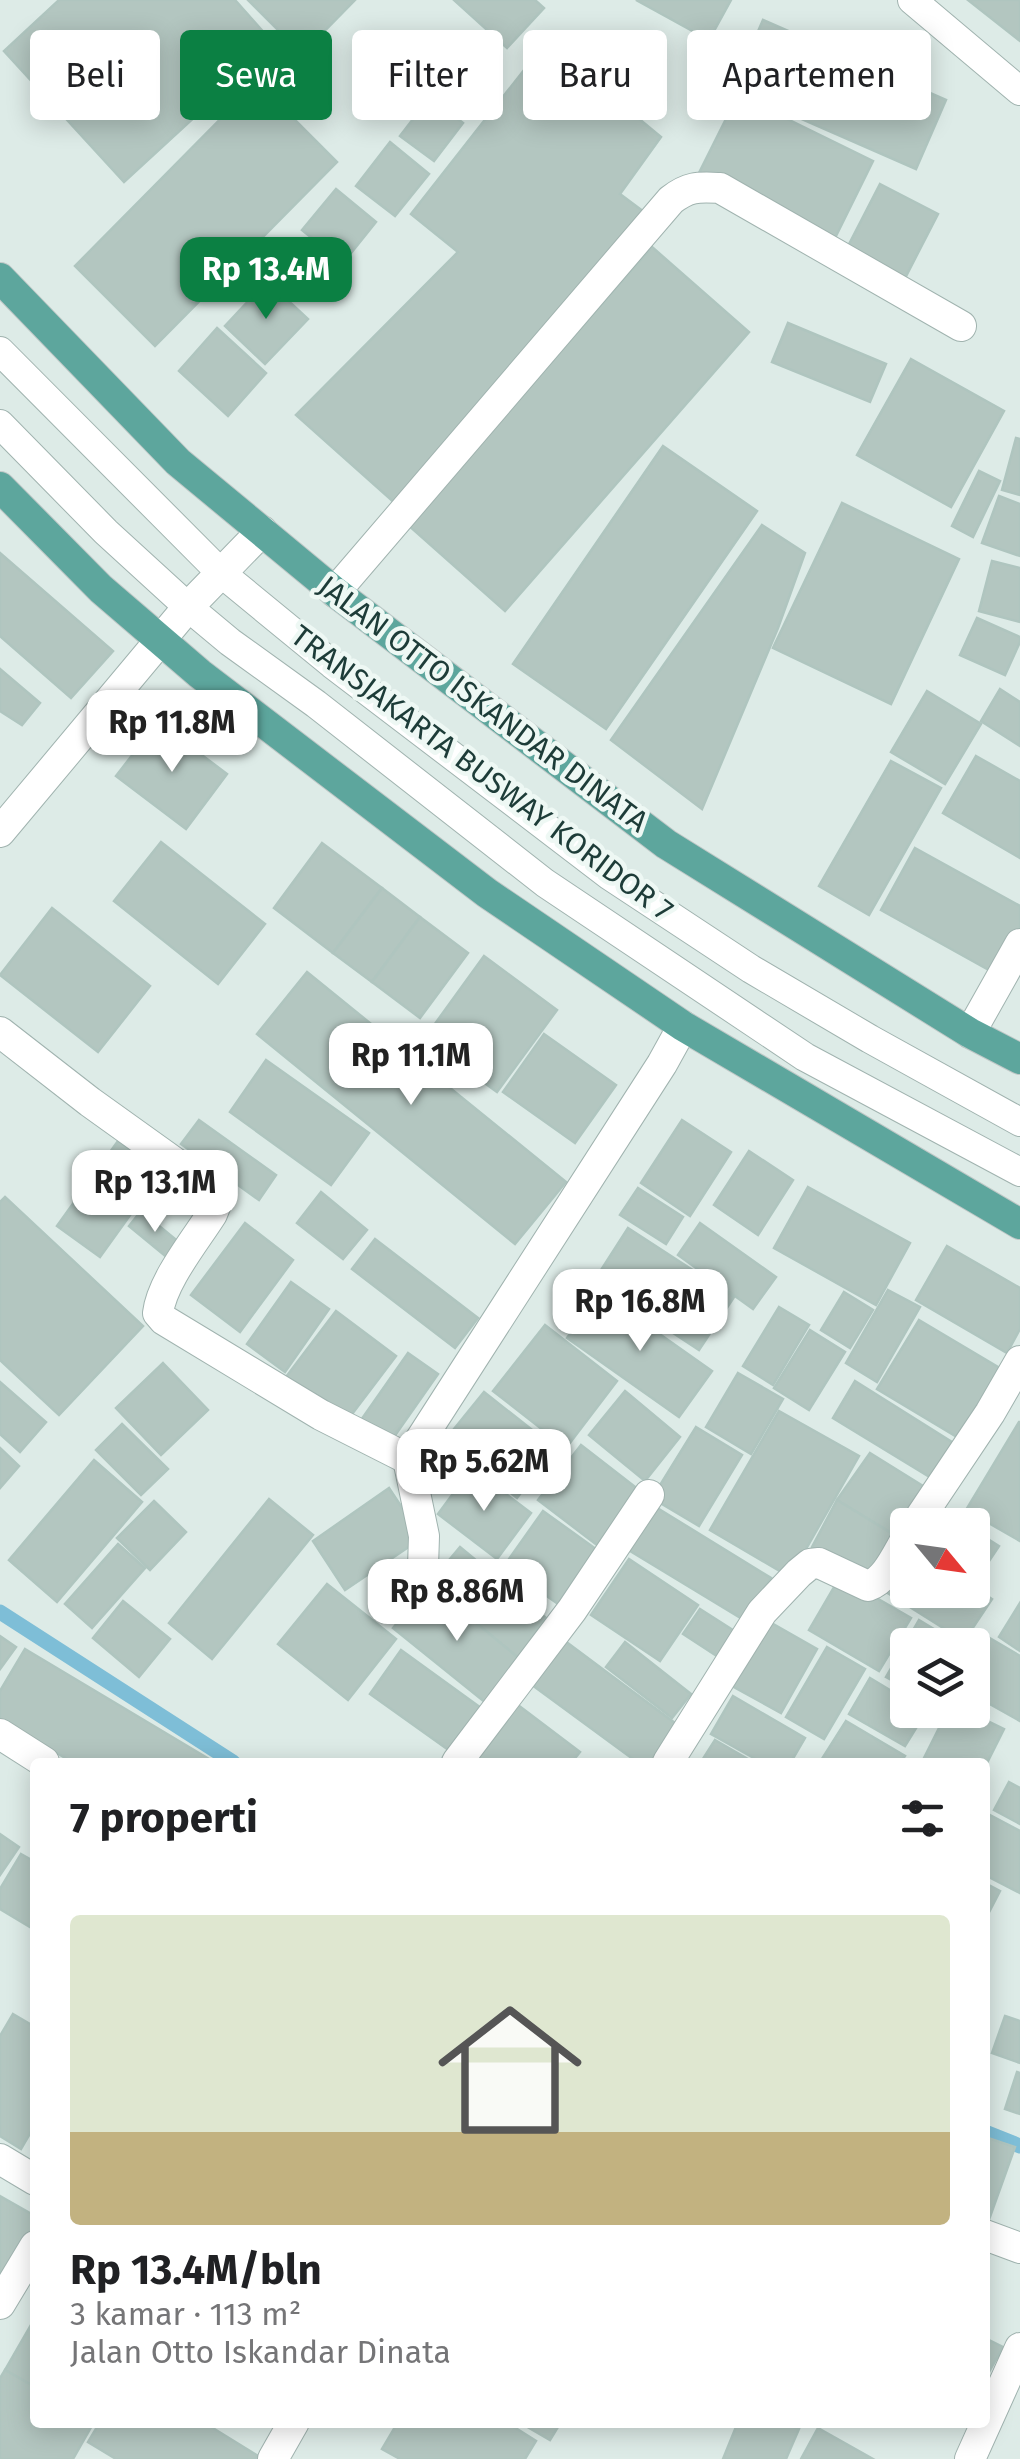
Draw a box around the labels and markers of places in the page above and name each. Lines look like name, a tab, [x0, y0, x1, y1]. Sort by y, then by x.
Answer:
pin: Rp 13.4M	[163, 237, 369, 322]
pin: Rp 11.8M	[69, 690, 275, 775]
pin: Rp 11.1M	[308, 1023, 514, 1108]
pin: Rp 13.1M	[52, 1150, 258, 1235]
pin: Rp 16.8M	[537, 1269, 743, 1354]
pin: Rp 5.62M	[381, 1429, 587, 1514]
pin: Rp 8.86M	[354, 1559, 560, 1644]

